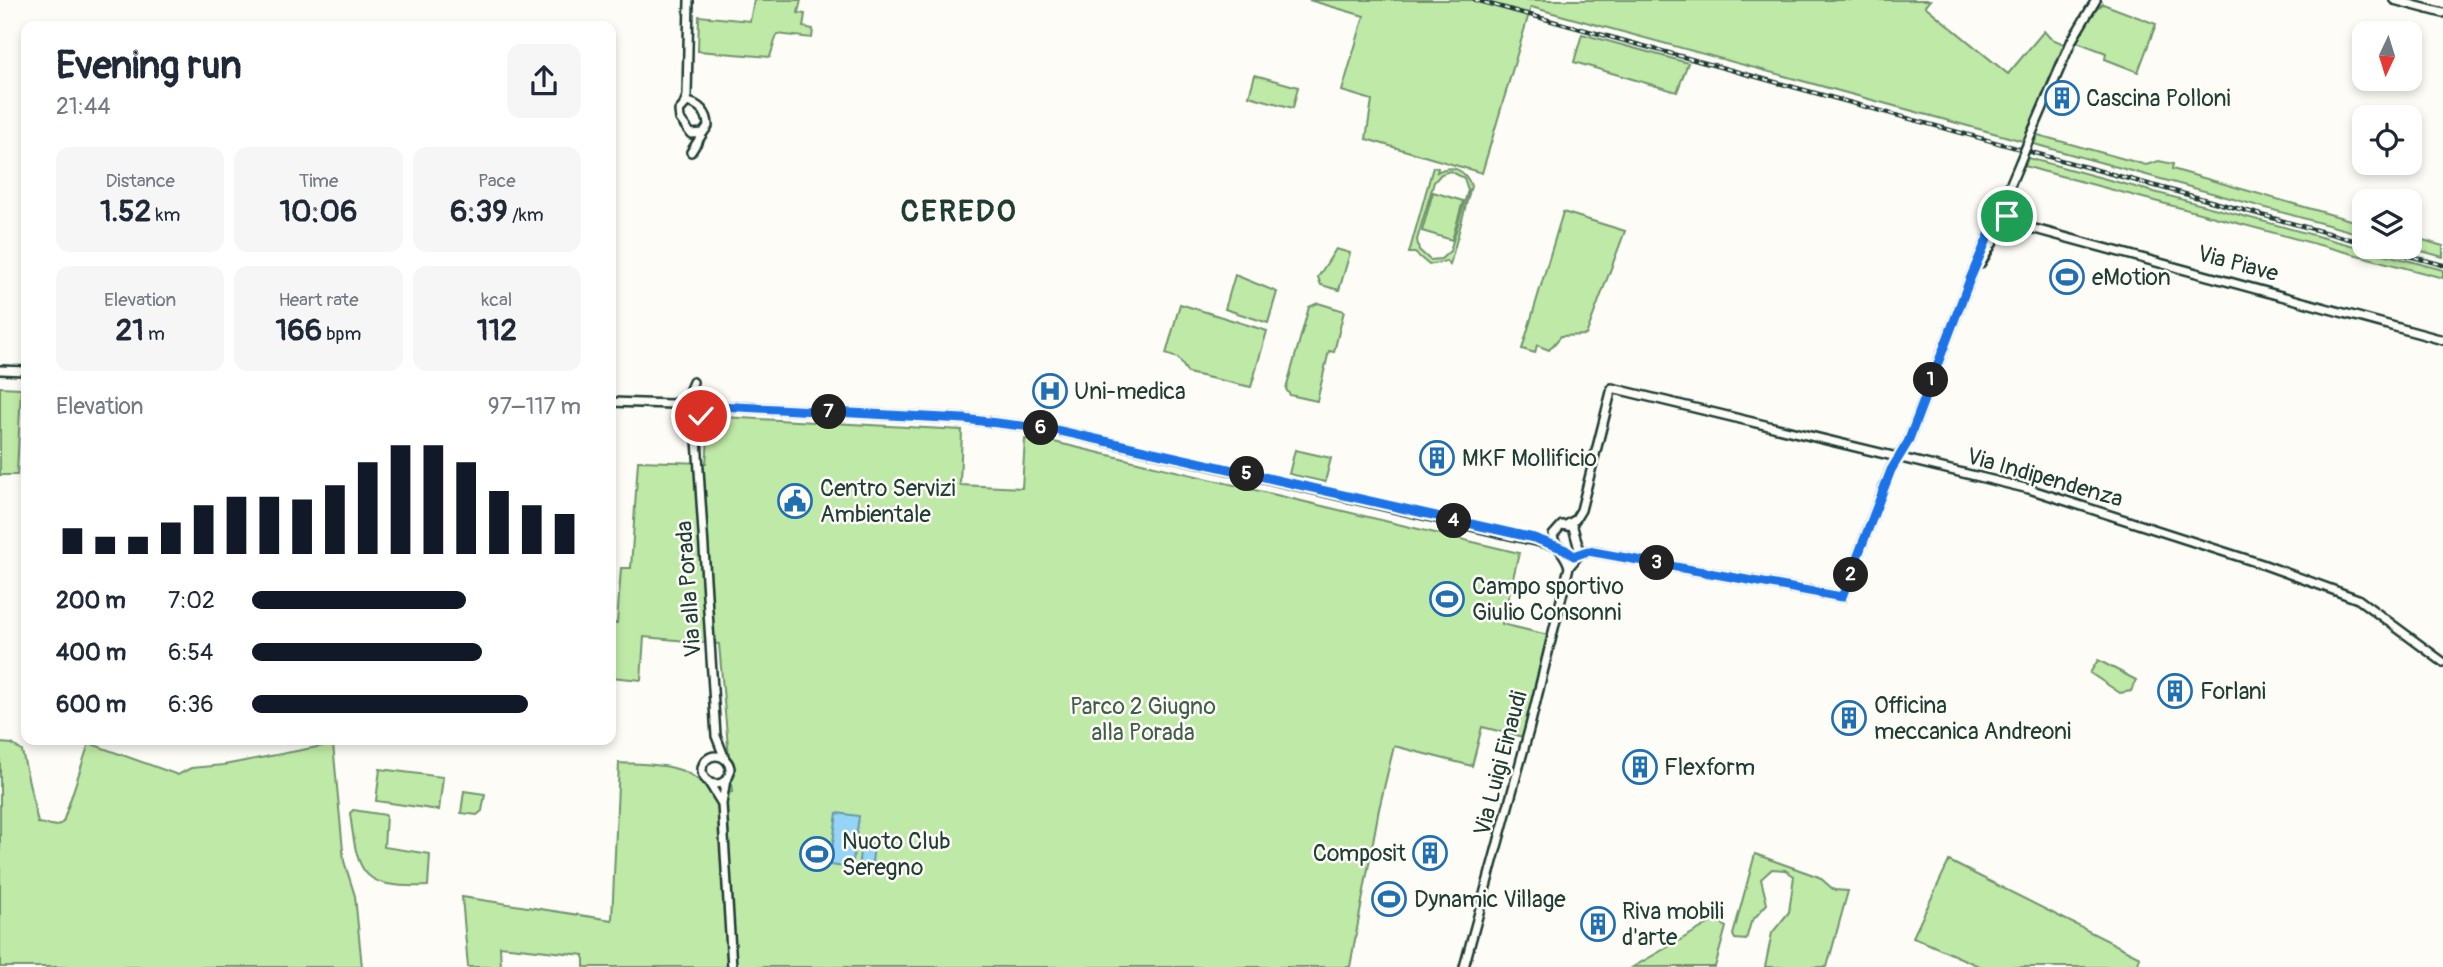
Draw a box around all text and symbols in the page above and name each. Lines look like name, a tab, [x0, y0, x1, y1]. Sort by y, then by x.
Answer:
north arrow	[2352, 21, 2422, 91]
map controls	[2352, 21, 2422, 259]
text: Evening run	[56, 42, 242, 90]
button: share	[507, 44, 581, 118]
building icon: Cascina Polloni	[2043, 79, 2081, 117]
place label: Cascina Polloni	[2086, 84, 2231, 113]
text: 21:44	[56, 92, 111, 121]
button: locate	[2352, 105, 2422, 175]
text: Distance	[105, 169, 175, 193]
text: Time	[299, 169, 338, 193]
text: Pace	[478, 169, 516, 193]
pin	[1977, 186, 2037, 246]
button: layers	[2352, 189, 2422, 259]
text: 1.52	[100, 193, 151, 230]
text: 10:06	[279, 193, 358, 230]
text: 6:39	[450, 193, 508, 230]
district label: CEREDO	[901, 193, 1017, 230]
icon: arrive	[1988, 197, 2026, 235]
text: km	[151, 203, 180, 227]
text: /km	[508, 203, 544, 227]
street label: Via Piave	[2194, 239, 2282, 288]
sports icon: eMotion	[2048, 258, 2086, 296]
place label: eMotion	[2092, 263, 2171, 292]
text: Elevation	[104, 288, 176, 312]
text: Heart rate	[278, 288, 359, 312]
text: kcal	[481, 288, 512, 312]
text: 21	[115, 312, 144, 349]
text: 166	[276, 312, 322, 349]
text: 112	[477, 312, 517, 349]
text: m	[144, 322, 165, 346]
text: bpm	[322, 322, 361, 346]
pin: 1	[1913, 362, 1948, 398]
text: 1	[1927, 367, 1934, 391]
hospital icon: Uni-medica	[1031, 372, 1069, 410]
place label: Uni-medica	[1074, 377, 1186, 406]
pin	[671, 386, 731, 446]
text: Elevation	[56, 392, 144, 421]
text: 97–117 m	[488, 392, 581, 421]
pin: 7	[812, 394, 846, 430]
icon: check	[682, 397, 720, 435]
text: 7	[823, 399, 834, 423]
pin: 6	[1024, 410, 1058, 446]
text: 6	[1035, 415, 1046, 439]
building icon: MKF Mollificio	[1418, 439, 1456, 477]
street label: Via Indipendenza	[1963, 441, 2126, 514]
place label: MKF Mollificio	[1462, 444, 1597, 473]
pin: 5	[1230, 456, 1264, 491]
text: 5	[1241, 461, 1252, 485]
place label: Centro Servizi Ambientale	[820, 474, 956, 529]
public building icon: Centro Servizi Ambientale	[776, 482, 814, 520]
pin: 4	[1436, 504, 1472, 538]
text: 4	[1448, 508, 1459, 532]
street label: Via alla Porada	[669, 520, 708, 658]
pin: 3	[1640, 546, 1674, 580]
text: 3	[1651, 550, 1662, 574]
pin: 2	[1834, 558, 1868, 592]
text: 2	[1845, 562, 1856, 586]
place label: Campo sportivo Giulio Consonni	[1472, 572, 1624, 627]
sports icon: Campo sportivo Giulio Consonni	[1428, 580, 1466, 618]
text: 200 m	[56, 586, 126, 615]
text: 7:02	[168, 586, 215, 615]
text: 400 m	[56, 638, 126, 667]
text: 6:54	[168, 638, 213, 667]
building icon: Forlani	[2156, 672, 2194, 710]
place label: Forlani	[2200, 677, 2266, 706]
street label: Via Luigi Einaudi	[1467, 687, 1534, 839]
text: 600 m	[56, 690, 126, 719]
text: 6:36	[168, 690, 214, 719]
place label: Officina meccanica Andreoni	[1874, 691, 2071, 746]
park label: Parco 2 Giugno alla Porada	[1070, 692, 1216, 747]
building icon: Officina meccanica Andreoni	[1830, 699, 1868, 737]
building icon: Flexform	[1621, 748, 1659, 786]
place label: Flexform	[1664, 753, 1755, 782]
place label: Nuoto Club Seregno	[842, 827, 951, 882]
building icon: Composit	[1411, 834, 1449, 872]
sports icon: Nuoto Club Seregno	[798, 835, 836, 873]
place label: Composit	[1313, 839, 1407, 868]
sports icon: Dynamic Village	[1370, 880, 1408, 918]
place label: Dynamic Village	[1414, 885, 1566, 914]
place label: Riva mobili d'arte	[1622, 897, 1724, 952]
building icon: Riva mobili d'arte	[1579, 905, 1617, 943]

